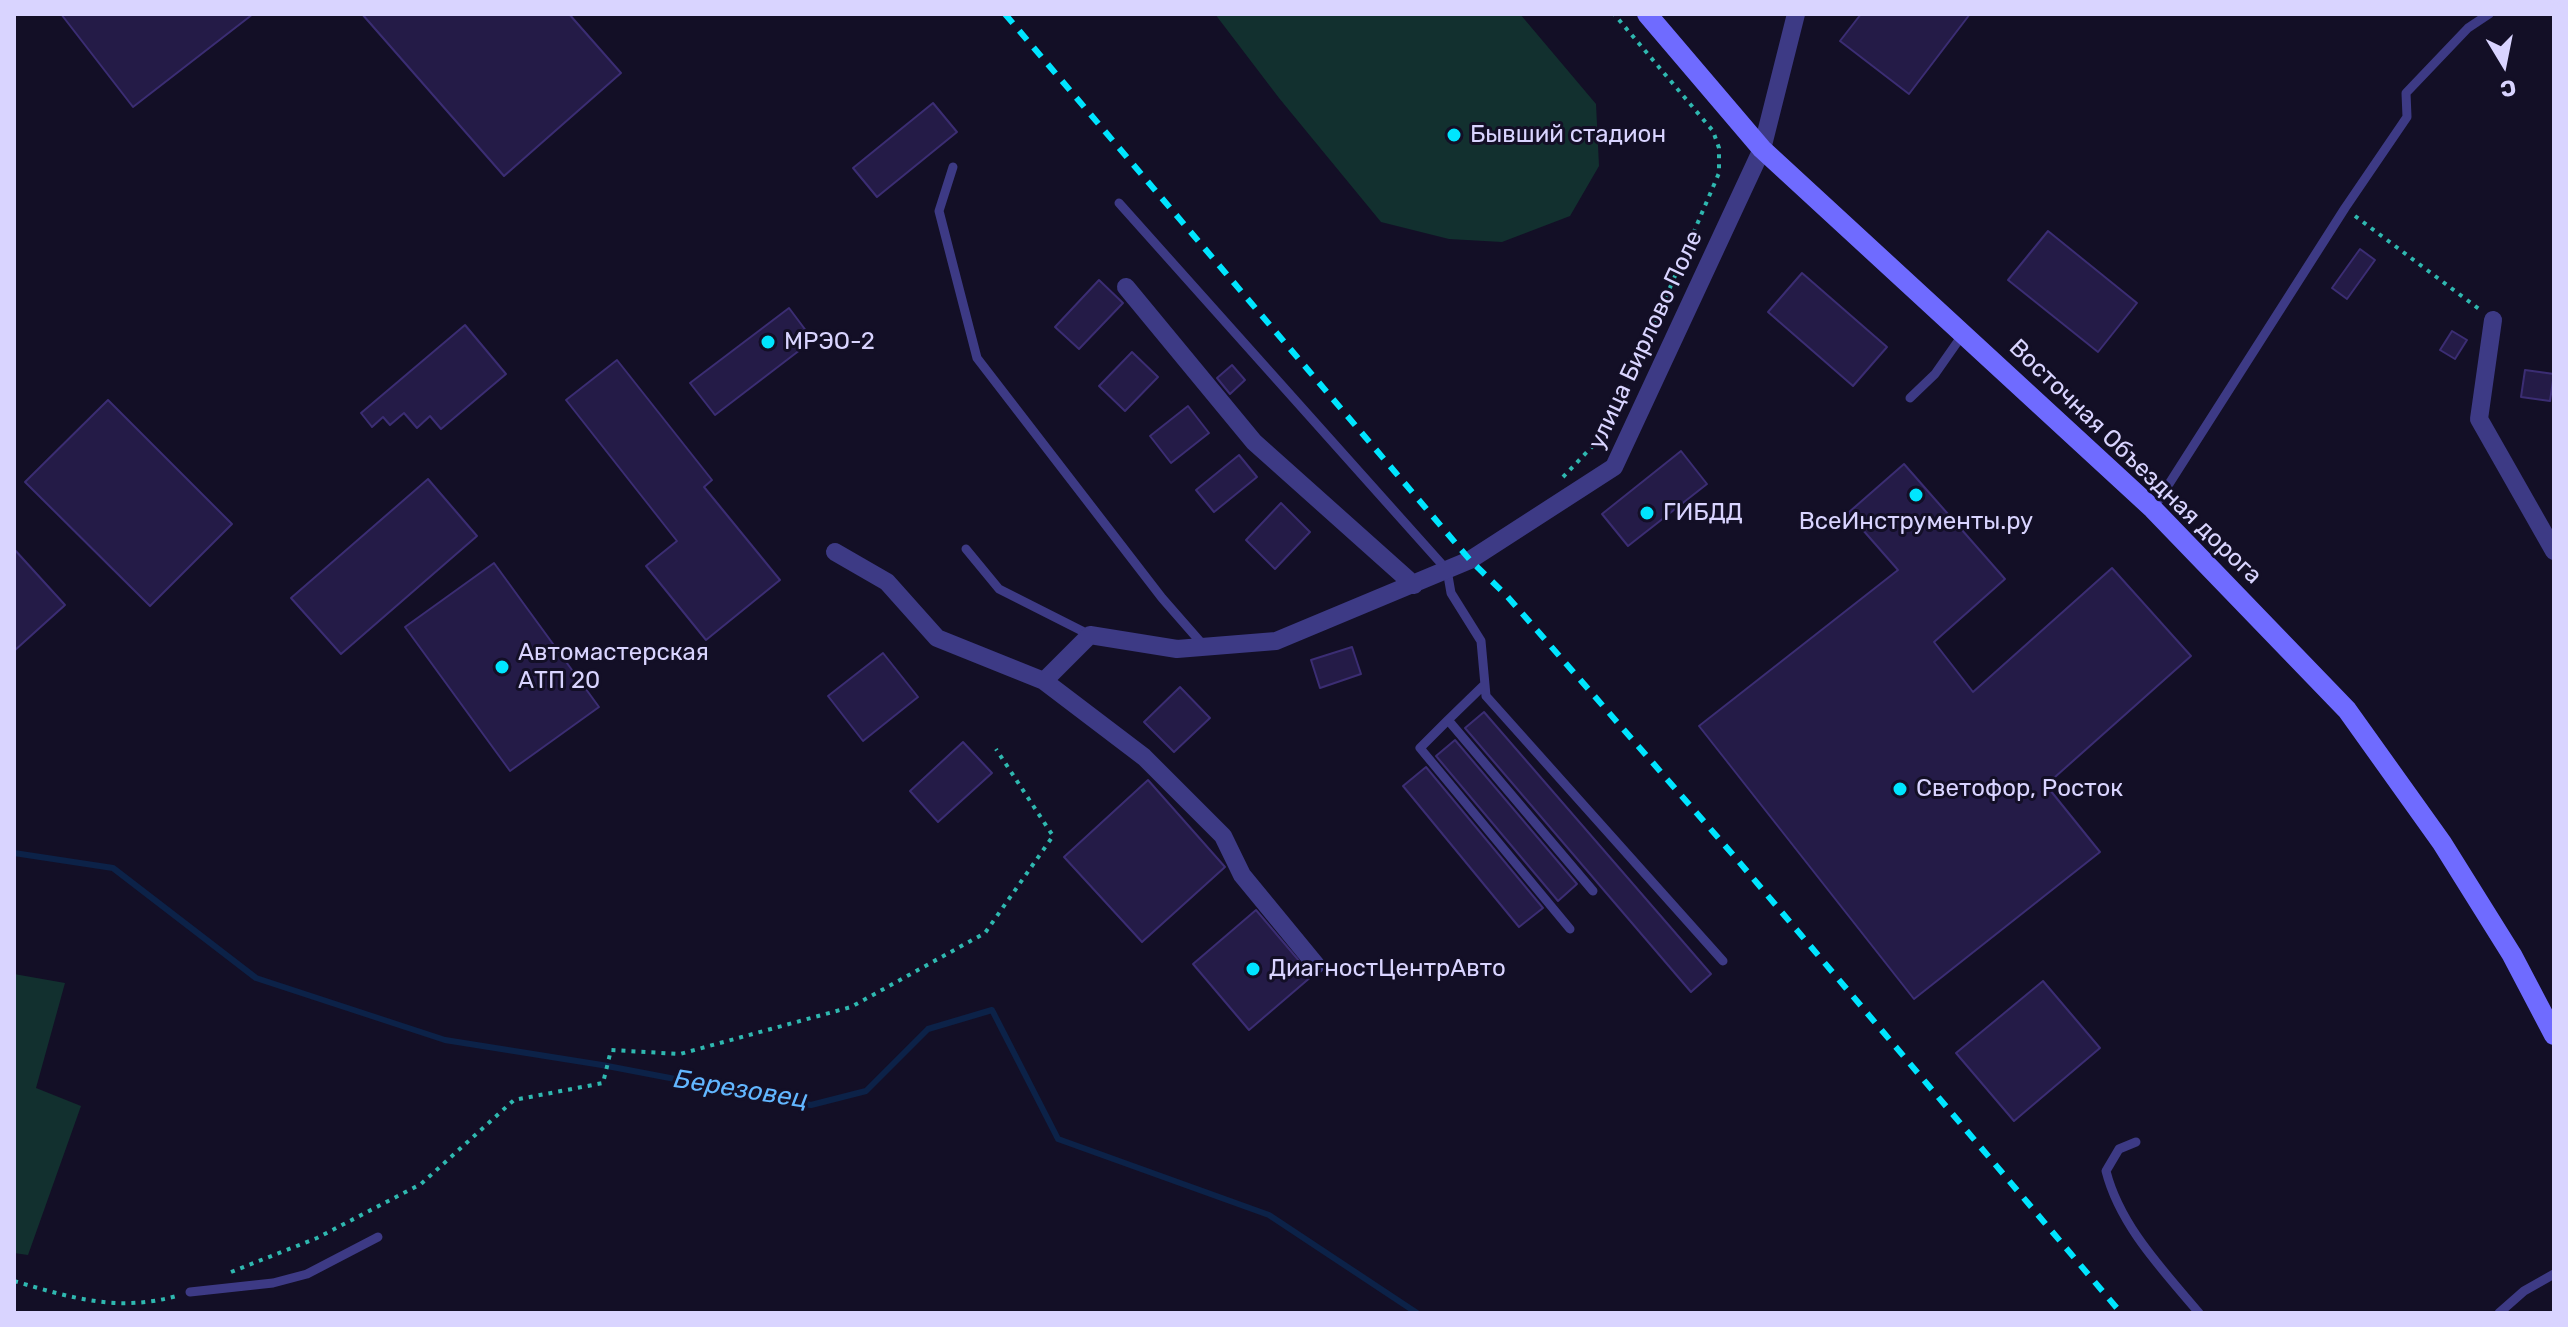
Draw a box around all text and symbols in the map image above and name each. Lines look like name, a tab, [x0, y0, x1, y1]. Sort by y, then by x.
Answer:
north arrow	[2464, 24, 2544, 104]
text: С	[2498, 73, 2518, 103]
place label: Бывший стадион	[1470, 121, 1666, 149]
marker: Бывший стадион	[1445, 126, 1463, 144]
street label: улица Бирлово Поле	[1583, 226, 1709, 454]
place label: МРЭО-2	[784, 328, 875, 356]
marker: МРЭО-2	[759, 333, 777, 351]
street label: Восточная Объездная дорога	[2003, 334, 2267, 590]
marker: ВсеИнструменты.ру	[1907, 486, 1925, 504]
place label: ГИБДД	[1663, 499, 1743, 527]
marker: ГИБДД	[1638, 504, 1656, 522]
place label: ВсеИнструменты.ру	[1799, 508, 2033, 536]
place label: Автомастерская АТП 20	[518, 639, 709, 695]
marker: Автомастерская АТП 20	[493, 658, 511, 676]
place label: Светофор, Росток	[1916, 775, 2123, 803]
marker: Светофор, Росток	[1891, 780, 1909, 798]
place label: ДиагностЦентрАвто	[1269, 955, 1506, 983]
marker: ДиагностЦентрАвто	[1244, 960, 1262, 978]
water label: Березовец	[672, 1064, 810, 1116]

